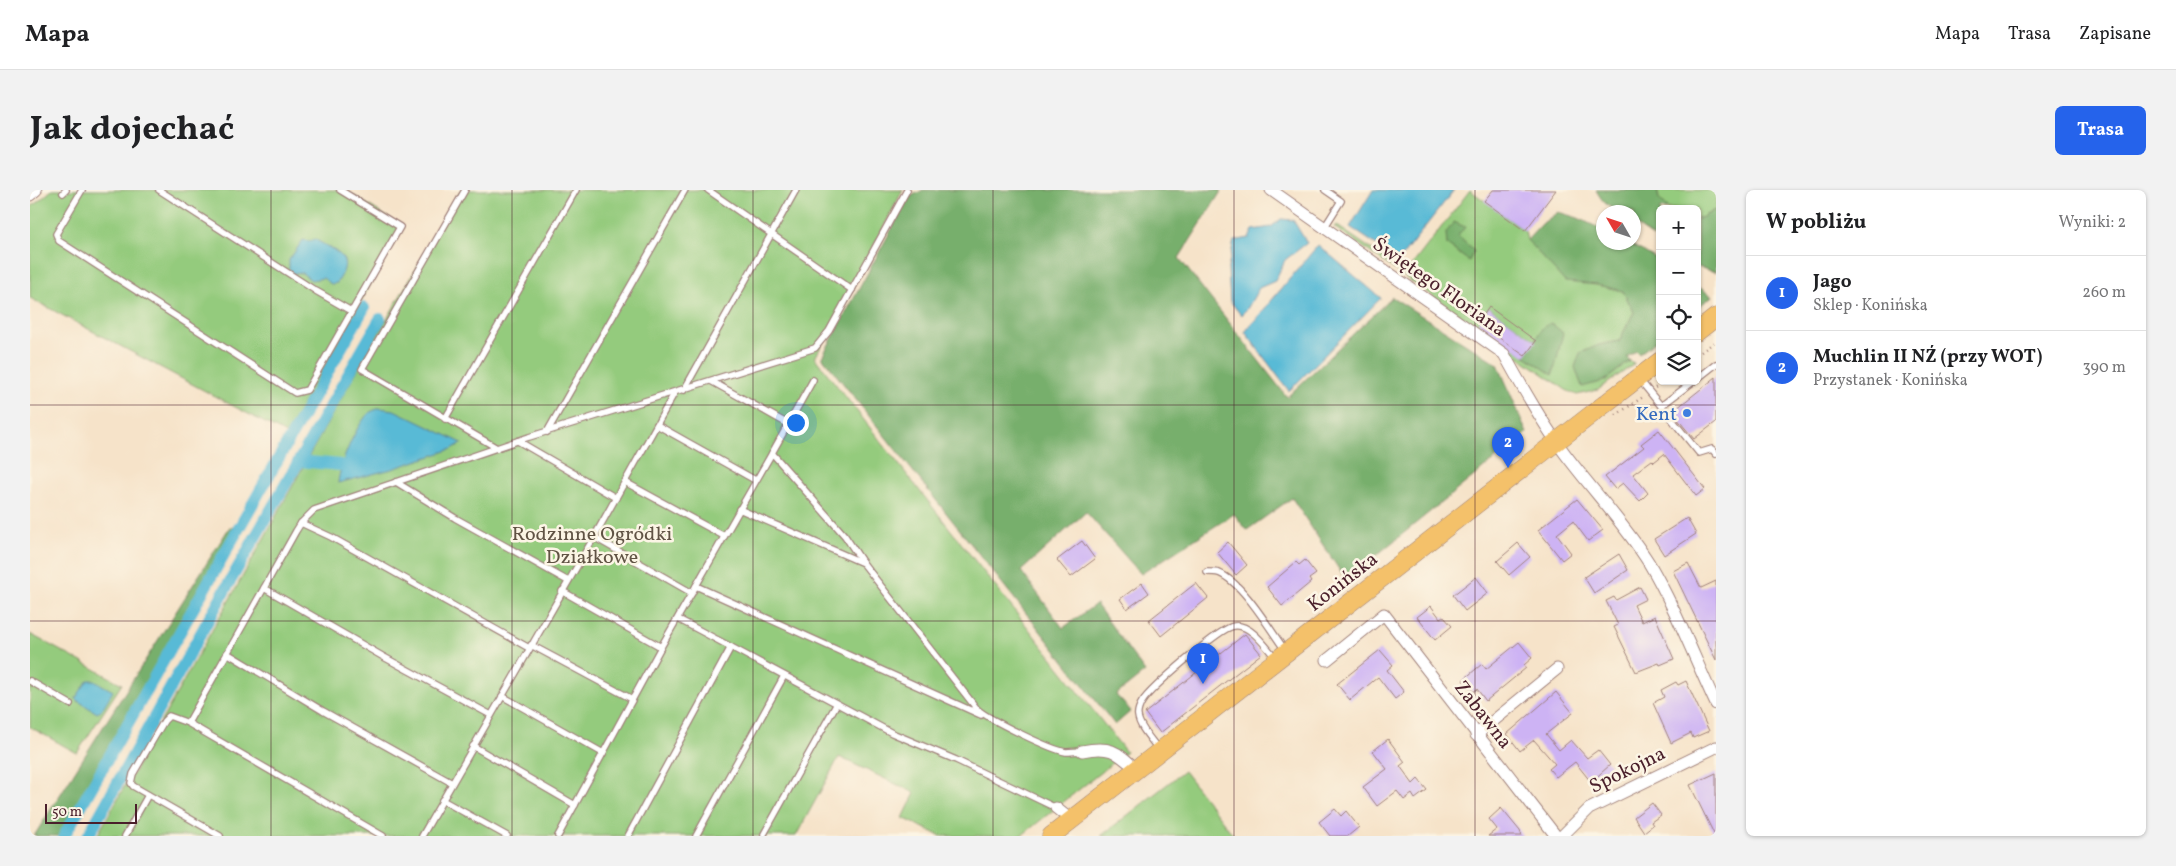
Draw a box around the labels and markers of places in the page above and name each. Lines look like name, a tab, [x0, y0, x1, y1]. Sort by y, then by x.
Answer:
place label: Kent	[1636, 401, 1677, 429]
marker: Kent	[1681, 407, 1693, 419]
pin: 2	[1492, 427, 1524, 468]
pin: 1	[1187, 643, 1219, 684]

